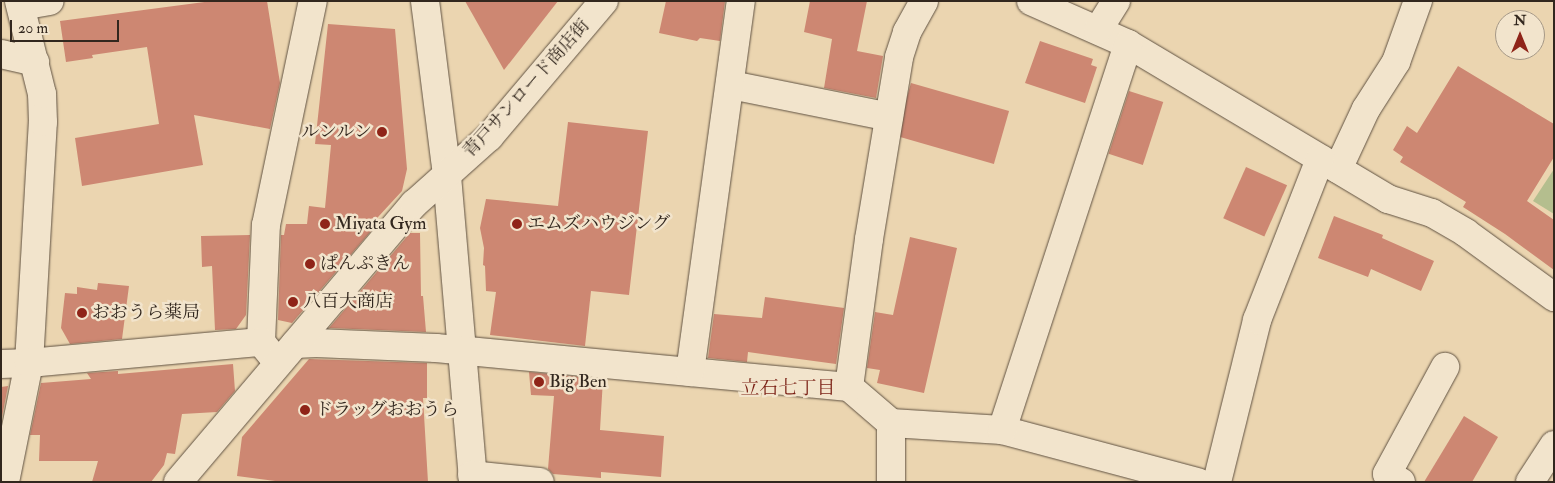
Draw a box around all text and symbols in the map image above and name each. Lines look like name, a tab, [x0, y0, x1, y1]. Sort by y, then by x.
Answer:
scale bar	[12, 10, 121, 42]
north arrow	[1495, 10, 1545, 60]
text: N	[1514, 12, 1526, 29]
street label: 青戸サンロード商店街	[459, 15, 595, 163]
text: 20 m	[18, 19, 48, 38]
place label: ルンルン	[300, 121, 372, 143]
marker: ルンルン	[376, 126, 388, 138]
place label: Miyata Gym	[335, 213, 426, 235]
place label: エムズハウジング	[527, 213, 671, 235]
marker: Miyata Gym	[319, 218, 331, 230]
marker: エムズハウジング	[511, 218, 523, 230]
place label: ぱんぷきん	[320, 253, 410, 275]
marker: ぱんぷきん	[304, 258, 316, 270]
place label: 八百大商店	[303, 291, 393, 313]
marker: 八百大商店	[287, 296, 299, 308]
place label: おおうら薬局	[92, 302, 200, 324]
marker: おおうら薬局	[76, 307, 88, 319]
place label: Big Ben	[549, 371, 607, 393]
marker: Big Ben	[533, 376, 545, 388]
district label: 立石七丁目	[741, 378, 835, 400]
place label: ドラッグおおうら	[315, 399, 459, 421]
marker: ドラッグおおうら	[299, 404, 311, 416]

